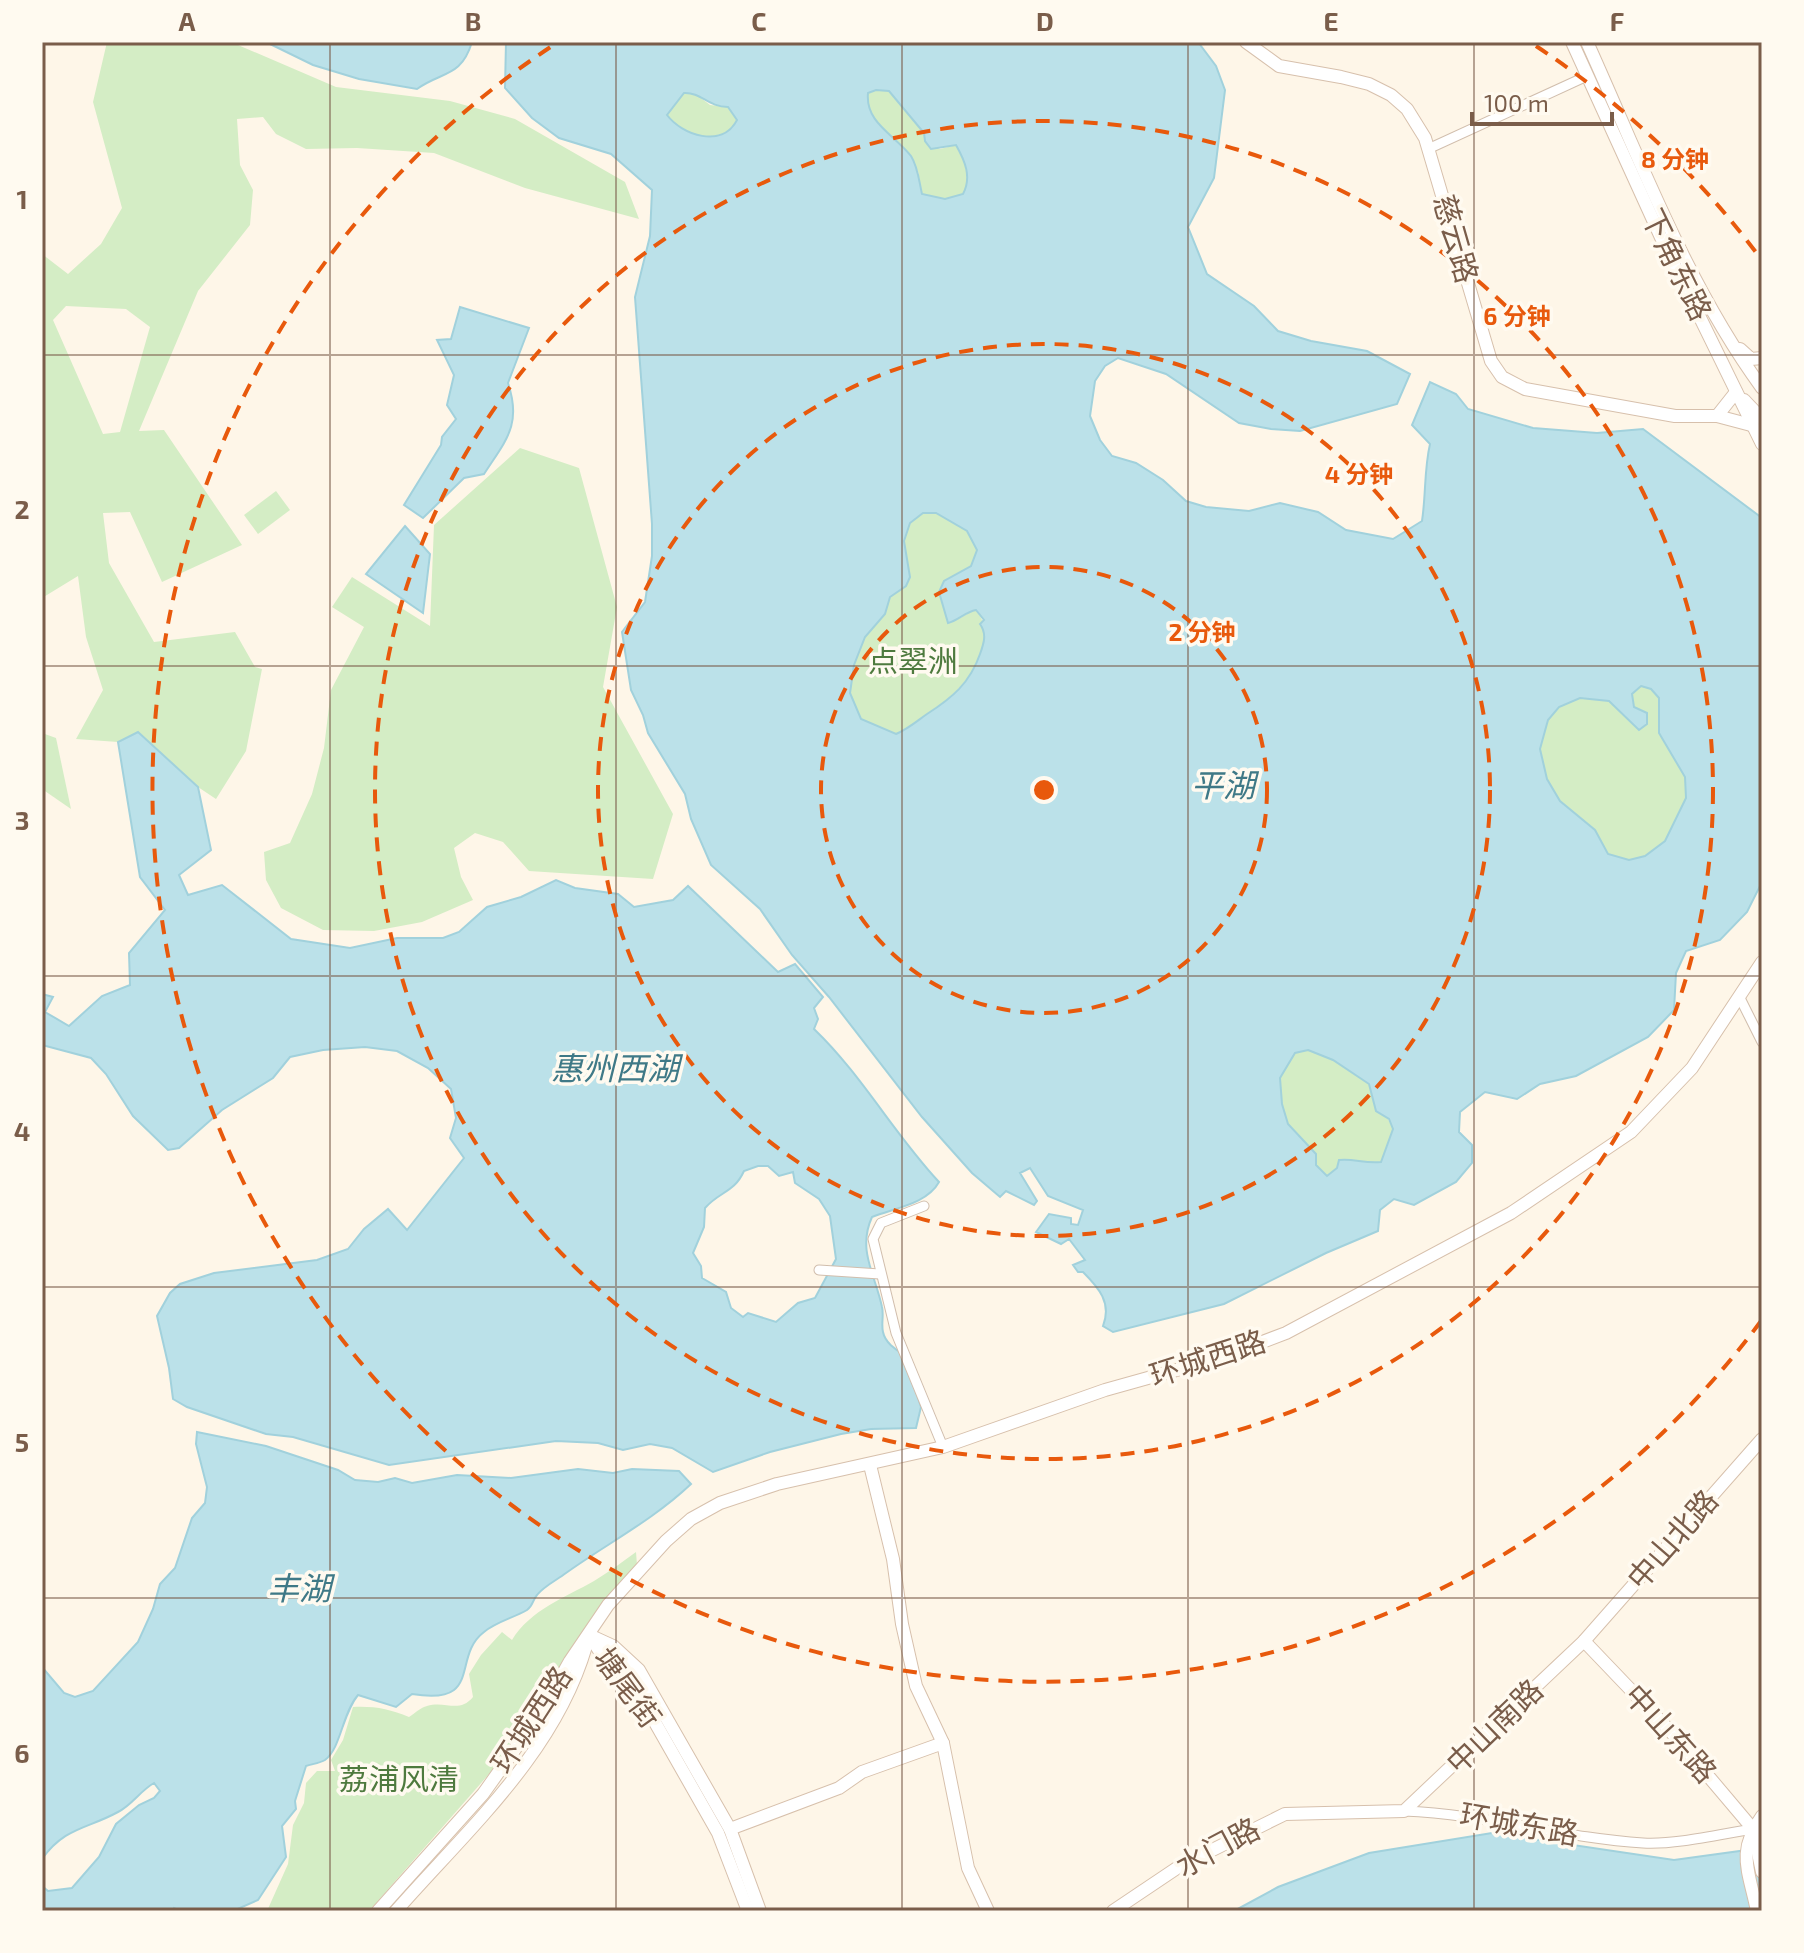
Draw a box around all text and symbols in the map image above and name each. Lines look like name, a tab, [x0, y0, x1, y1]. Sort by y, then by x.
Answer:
text: A	[179, 5, 196, 36]
text: B	[465, 5, 481, 36]
text: C	[751, 5, 767, 36]
text: D	[1036, 5, 1054, 36]
text: E	[1323, 5, 1339, 36]
text: F	[1610, 5, 1624, 36]
scale bar	[1472, 76, 1612, 126]
text: 100 m	[1484, 88, 1549, 117]
text: 8 分钟	[1641, 144, 1709, 173]
text: 1	[16, 183, 28, 214]
street label: 慈云路	[1427, 190, 1487, 287]
street label: 下角东路	[1635, 202, 1720, 326]
text: 6 分钟	[1483, 301, 1551, 330]
text: 4 分钟	[1325, 459, 1393, 488]
text: 2	[14, 493, 30, 524]
text: 2 分钟	[1168, 617, 1236, 646]
park label: 点翠洲	[868, 642, 958, 678]
water label: 平湖	[1191, 765, 1260, 803]
centre of rings	[1030, 776, 1058, 804]
text: 3	[15, 804, 29, 835]
water label: 惠州西湖	[551, 1048, 684, 1086]
text: 4	[14, 1115, 30, 1146]
street label: 环城西路	[1145, 1321, 1270, 1393]
text: 5	[15, 1426, 29, 1457]
street label: 中山北路	[1619, 1482, 1724, 1596]
water label: 丰湖	[267, 1568, 336, 1606]
street label: 塘尾街	[588, 1640, 670, 1734]
street label: 环城西路	[483, 1659, 578, 1779]
street label: 中山南路	[1438, 1671, 1549, 1780]
street label: 中山东路	[1618, 1676, 1725, 1789]
text: 6	[14, 1737, 30, 1768]
park label: 荔浦风清	[339, 1760, 459, 1796]
street label: 环城东路	[1457, 1795, 1582, 1851]
street label: 水门路	[1169, 1809, 1265, 1883]

